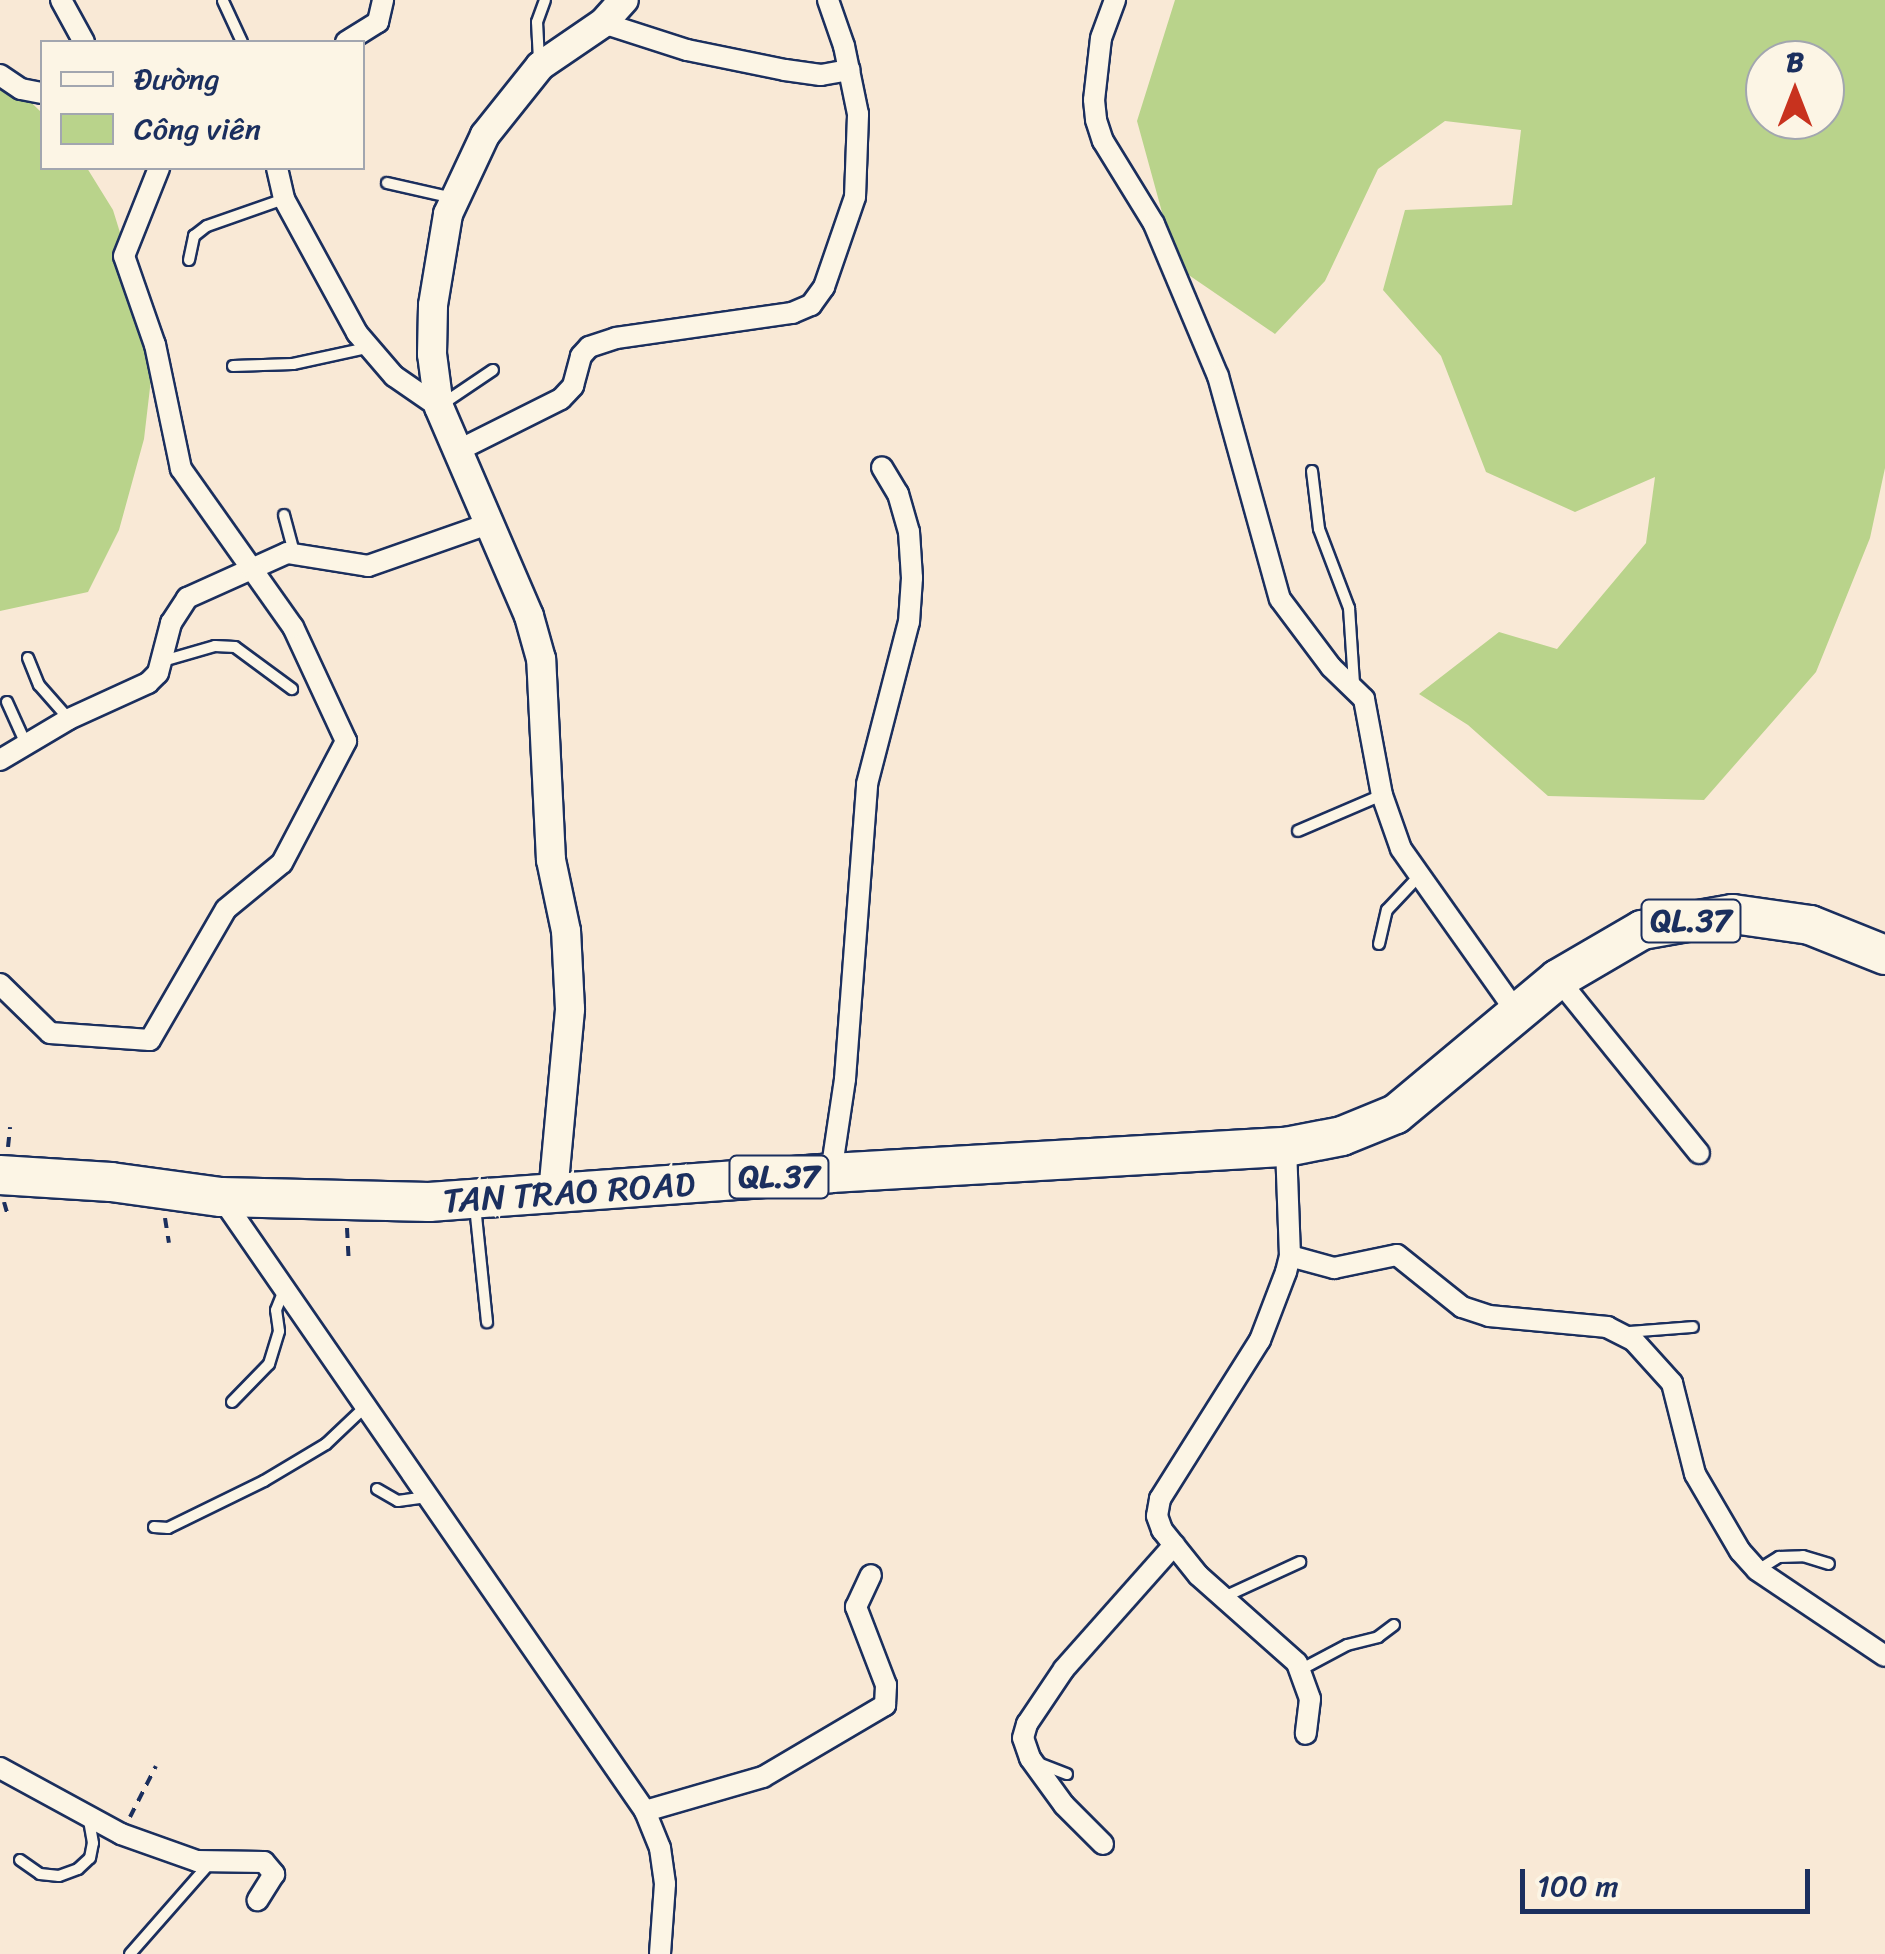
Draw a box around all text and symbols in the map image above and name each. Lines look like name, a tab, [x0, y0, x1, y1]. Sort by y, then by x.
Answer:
text: B	[1786, 37, 1804, 86]
legend	[40, 40, 365, 170]
north arrow	[1745, 40, 1845, 140]
text: Đường	[134, 52, 220, 106]
text: Công viên	[134, 102, 261, 156]
road number: QL.37	[1638, 894, 1744, 948]
road number: QL.37	[726, 1150, 832, 1204]
street label: TAN TRAO ROAD	[440, 1162, 698, 1222]
scale bar	[1525, 1849, 1815, 1911]
text: 100 m	[1537, 1859, 1619, 1913]

